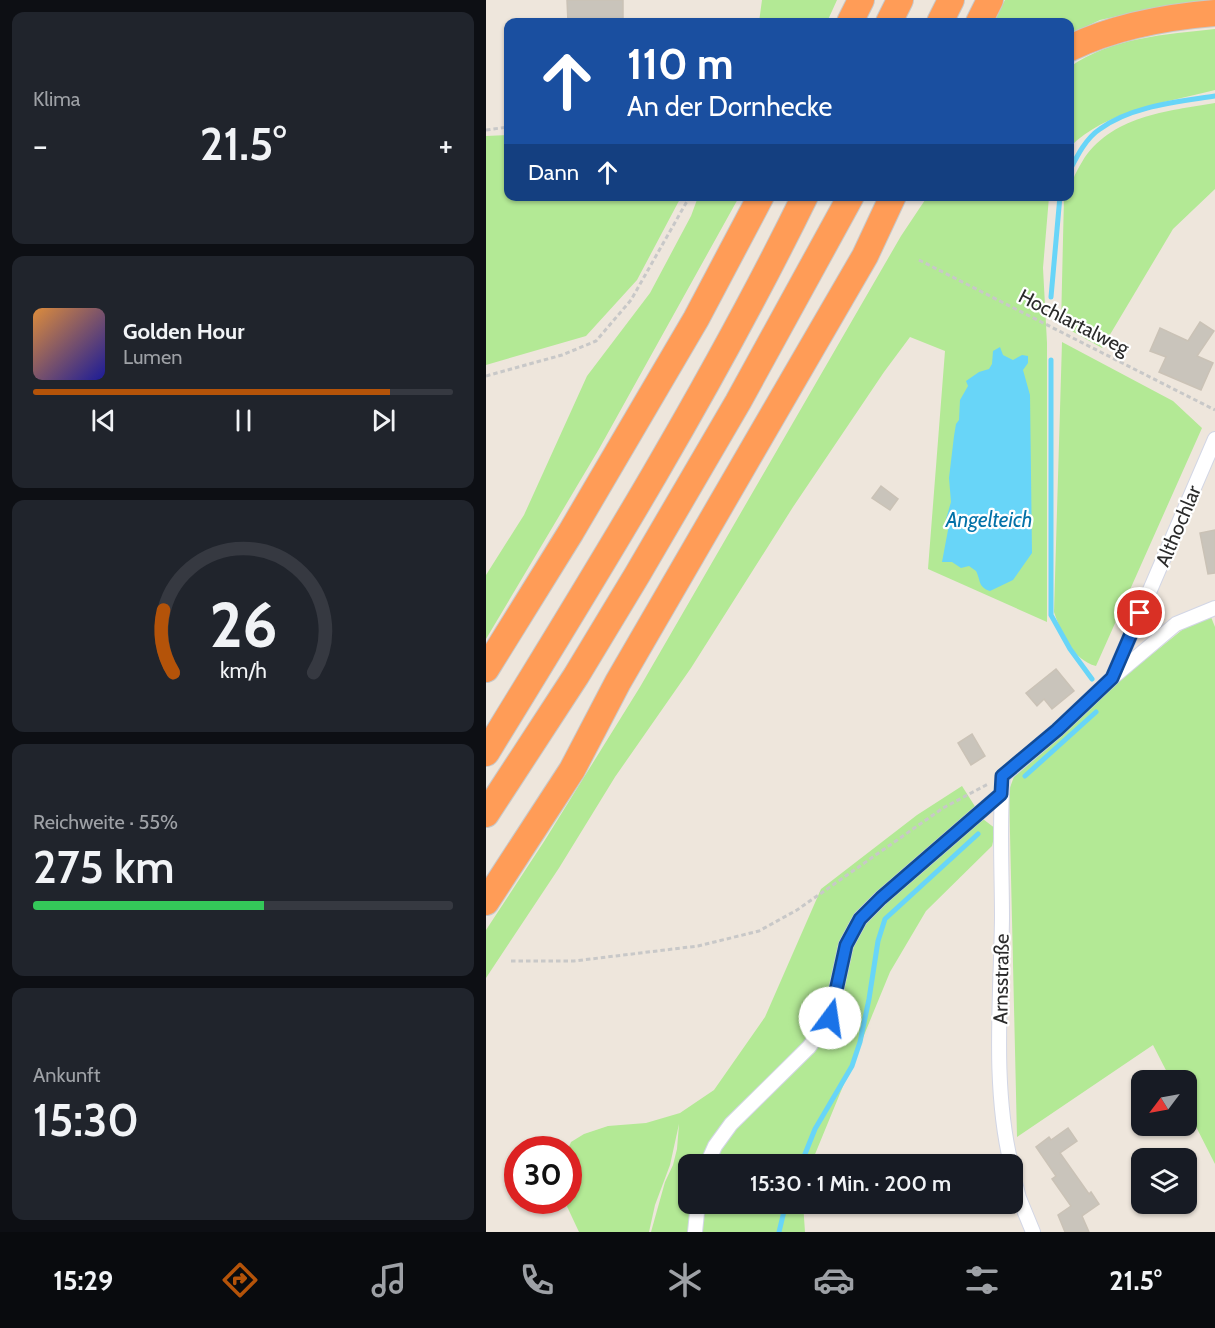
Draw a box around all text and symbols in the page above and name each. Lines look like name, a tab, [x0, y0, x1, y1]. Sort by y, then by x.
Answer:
text: 110 m	[627, 38, 734, 90]
icon: ahead	[528, 42, 606, 120]
text: Klima	[33, 87, 80, 111]
text: An der Dornhecke	[627, 90, 832, 123]
text: 21.5°	[200, 117, 286, 171]
text: −	[33, 125, 48, 165]
text: +	[438, 125, 453, 165]
icon: ahead	[591, 156, 624, 189]
text: Dann	[528, 159, 579, 186]
street label: Hochlartalweg	[1015, 284, 1134, 361]
text: Golden Hour	[123, 318, 244, 345]
text: Lumen	[123, 345, 182, 369]
icon: previous	[87, 404, 120, 437]
icon: pause	[227, 404, 260, 437]
icon: next	[367, 404, 400, 437]
street label: Althochlar	[1150, 481, 1206, 570]
water label: Angelteich	[945, 507, 1032, 532]
text: 26	[209, 587, 277, 663]
pin	[1114, 587, 1165, 638]
icon: arrive	[1123, 596, 1156, 629]
text: km/h	[220, 657, 266, 683]
text: Reichweite · 55%	[33, 810, 178, 834]
text: 275 km	[33, 840, 174, 894]
street label: Arnsstraße	[988, 934, 1014, 1024]
position arrow	[798, 986, 862, 1050]
text: Ankunft	[33, 1063, 100, 1087]
north arrow	[1131, 1070, 1197, 1136]
map controls	[1131, 1070, 1197, 1214]
text: 15:30	[33, 1093, 139, 1147]
speed limit sign: 30	[504, 1136, 582, 1214]
button: layers	[1131, 1148, 1197, 1214]
text: 15:30 · 1 Min. · 200 m	[750, 1170, 951, 1197]
icon: directions	[219, 1259, 261, 1301]
icon: music	[368, 1259, 410, 1301]
icon: phone	[516, 1259, 558, 1301]
icon: climate	[664, 1259, 706, 1301]
icon: car	[813, 1259, 855, 1301]
icon: filters	[961, 1259, 1003, 1301]
text: 15:29	[53, 1264, 113, 1297]
text: 21.5°	[1109, 1264, 1162, 1297]

